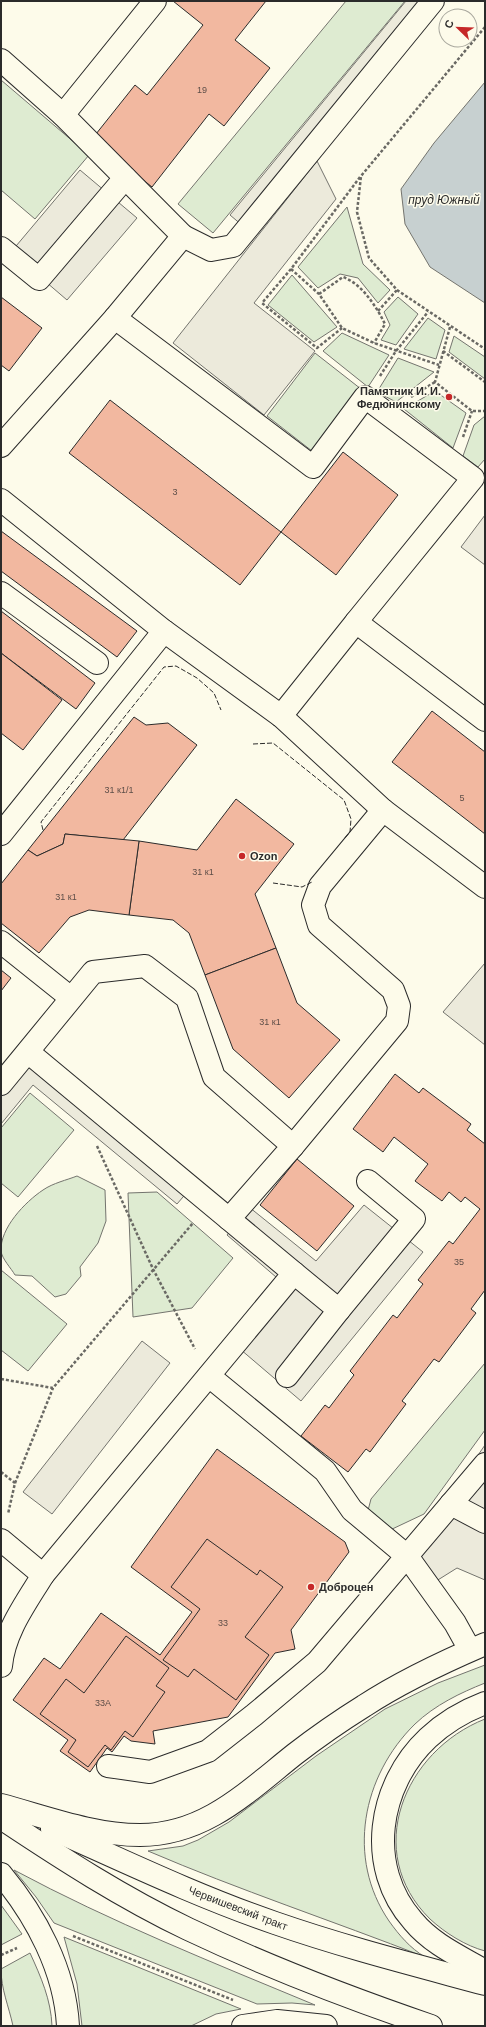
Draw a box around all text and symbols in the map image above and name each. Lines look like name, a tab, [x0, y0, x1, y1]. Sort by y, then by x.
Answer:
north arrow	[438, 8, 478, 48]
text: С	[442, 18, 456, 30]
house number: 19	[197, 85, 207, 95]
water label: пруд Южный	[408, 193, 480, 207]
place label: Памятник И. И. Федюнинскому	[357, 385, 442, 410]
marker: Памятник И. И. Федюнинскому	[444, 392, 454, 402]
house number: 3	[172, 487, 178, 497]
house number: 31 к1/1	[105, 785, 133, 795]
house number: 5	[459, 793, 465, 803]
place label: Ozon	[250, 850, 278, 862]
marker: Ozon	[237, 851, 247, 861]
house number: 31 к1	[192, 867, 214, 877]
house number: 31 к1	[55, 892, 77, 902]
house number: 31 к1	[259, 1017, 281, 1027]
house number: 35	[454, 1257, 464, 1267]
place label: Доброцен	[319, 1581, 373, 1593]
marker: Доброцен	[306, 1582, 316, 1592]
house number: 33	[218, 1618, 228, 1628]
house number: 33А	[95, 1698, 111, 1708]
street label: Червишевский тракт	[187, 1884, 289, 1932]

